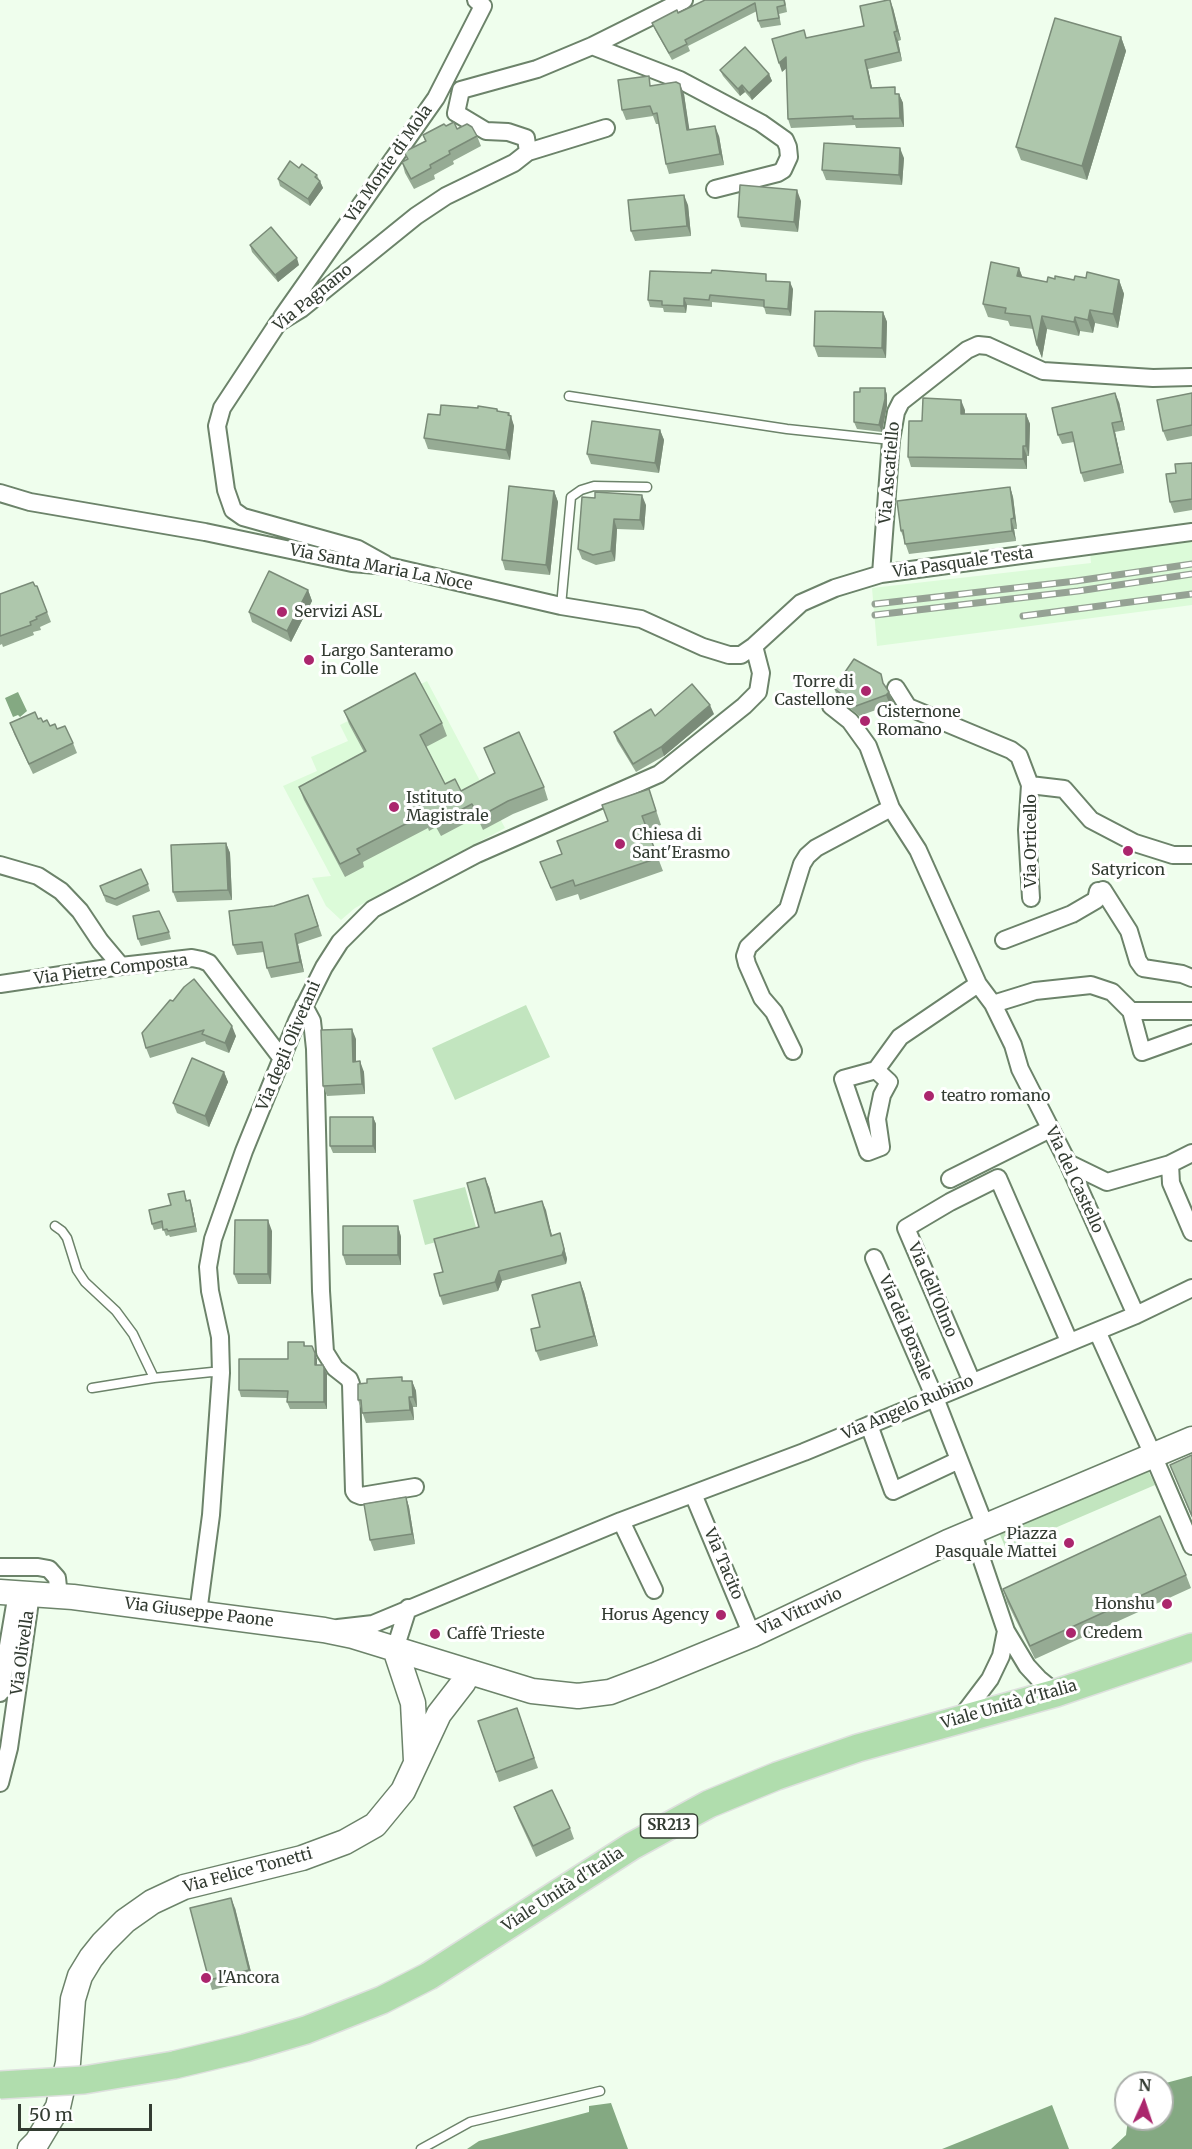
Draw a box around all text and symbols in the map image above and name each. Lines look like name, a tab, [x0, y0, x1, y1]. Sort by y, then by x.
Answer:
street label: Via Monte di Mola	[341, 102, 437, 226]
street label: Via Pagnano	[270, 260, 356, 336]
street label: Via Ascatiello	[876, 421, 904, 525]
street label: Via Santa Maria La Noce	[288, 541, 474, 595]
street label: Via Pasquale Testa	[891, 544, 1035, 582]
place label: Servizi ASL	[294, 602, 382, 622]
marker: Servizi ASL	[275, 605, 289, 619]
place label: Largo Santeramo in Colle	[321, 641, 453, 679]
marker: Largo Santeramo in Colle	[302, 653, 316, 667]
place label: Torre di Castellone	[775, 672, 854, 710]
marker: Torre di Castellone	[859, 684, 873, 698]
place label: Cisternone Romano	[877, 702, 961, 740]
marker: Cisternone Romano	[858, 714, 872, 728]
place label: Istituto Magistrale	[406, 788, 489, 826]
street label: Via Orticello	[1021, 794, 1041, 888]
marker: Istituto Magistrale	[387, 800, 401, 814]
place label: Chiesa di Sant'Erasmo	[632, 825, 730, 863]
marker: Chiesa di Sant'Erasmo	[613, 837, 627, 851]
marker: Satyricon	[1121, 844, 1135, 858]
place label: Satyricon	[1091, 860, 1165, 880]
street label: Via Pietre Composta	[33, 951, 189, 989]
street label: Via degli Olivetani	[253, 978, 325, 1114]
place label: teatro romano	[941, 1086, 1050, 1106]
marker: teatro romano	[922, 1089, 936, 1103]
street label: Via del Castello	[1041, 1124, 1107, 1236]
street label: Via dell'Olmo	[903, 1240, 961, 1340]
street label: Via del Borsale	[874, 1272, 936, 1384]
street label: Via Angelo Rubino	[839, 1372, 977, 1444]
place label: Piazza Pasquale Mattei	[935, 1524, 1057, 1562]
street label: Via Tacito	[699, 1525, 747, 1603]
marker: Piazza Pasquale Mattei	[1062, 1536, 1076, 1550]
street label: Via Vitruvio	[755, 1584, 845, 1640]
street label: Via Giuseppe Paone	[123, 1594, 275, 1632]
place label: Honshu	[1095, 1594, 1155, 1614]
marker: Honshu	[1160, 1597, 1174, 1611]
place label: Horus Agency	[601, 1605, 709, 1625]
marker: Horus Agency	[714, 1608, 728, 1622]
street label: Via Olivella	[8, 1610, 38, 1696]
place label: Credem	[1083, 1623, 1143, 1643]
place label: Caffè Trieste	[447, 1624, 545, 1644]
marker: Credem	[1064, 1626, 1078, 1640]
marker: Caffè Trieste	[428, 1627, 442, 1641]
street label: Viale Unità d'Italia	[939, 1676, 1079, 1734]
road number: SR213	[640, 1814, 698, 1838]
street label: Viale Unità d'Italia	[499, 1844, 627, 1936]
street label: Via Felice Tonetti	[182, 1845, 314, 1897]
place label: l'Ancora	[218, 1968, 280, 1988]
marker: l'Ancora	[199, 1971, 213, 1985]
north arrow	[1114, 2071, 1174, 2131]
text: N	[1138, 2075, 1152, 2095]
scale bar	[21, 2092, 154, 2130]
text: 50 m	[29, 2103, 73, 2126]

